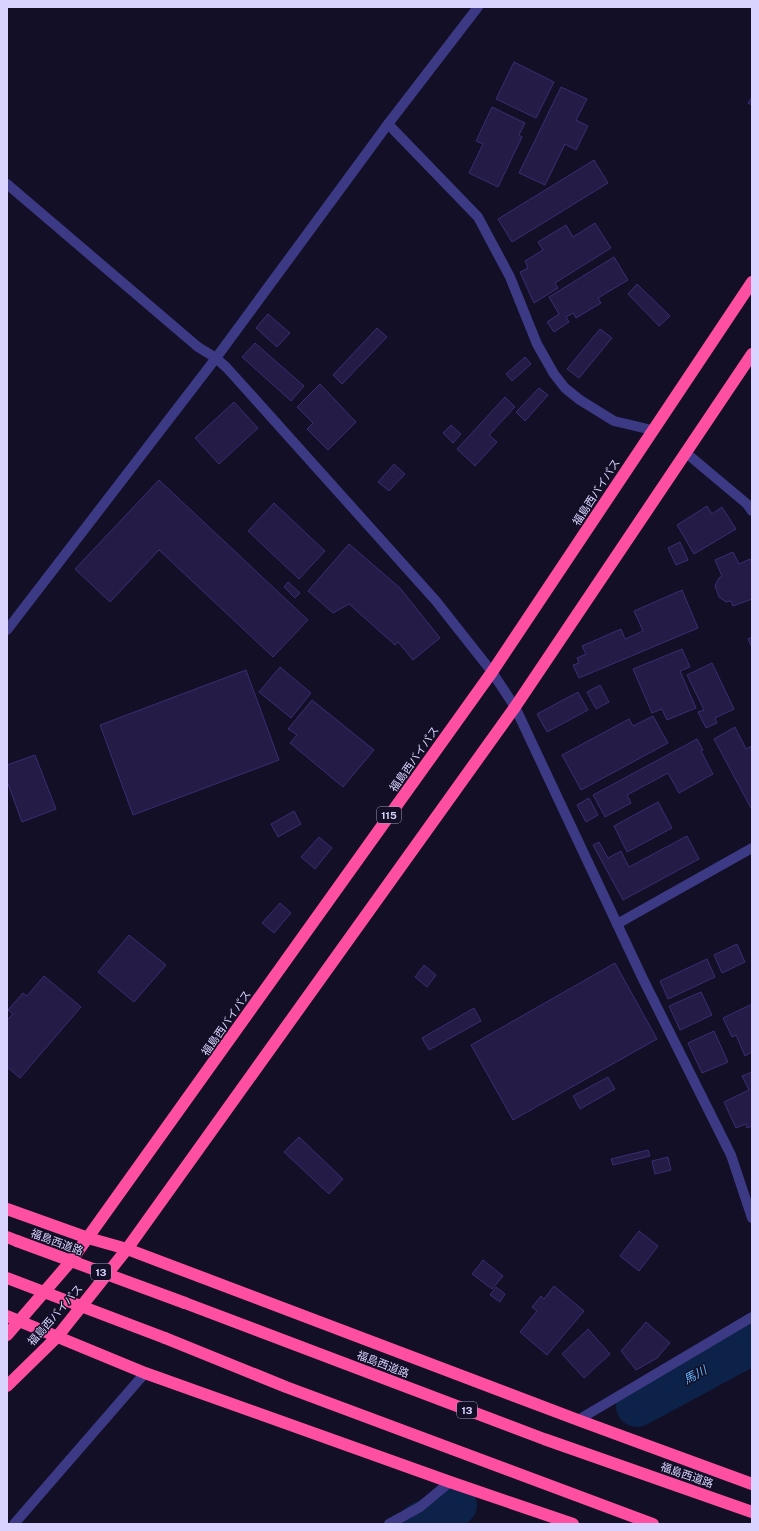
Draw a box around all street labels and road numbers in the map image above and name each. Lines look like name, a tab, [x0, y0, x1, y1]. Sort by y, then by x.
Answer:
street label: 福島西バイパス	[570, 457, 622, 527]
street label: 福島西バイパス	[387, 724, 441, 794]
road number: 115	[377, 807, 401, 823]
street label: 福島西バイパス	[199, 988, 253, 1058]
street label: 福島西道路	[29, 1227, 85, 1257]
road number: 13	[91, 1264, 111, 1280]
street label: 福島西バイパス	[25, 1282, 85, 1348]
street label: 福島西道路	[355, 1349, 411, 1379]
road number: 13	[457, 1402, 477, 1418]
street label: 福島西道路	[659, 1460, 715, 1490]

